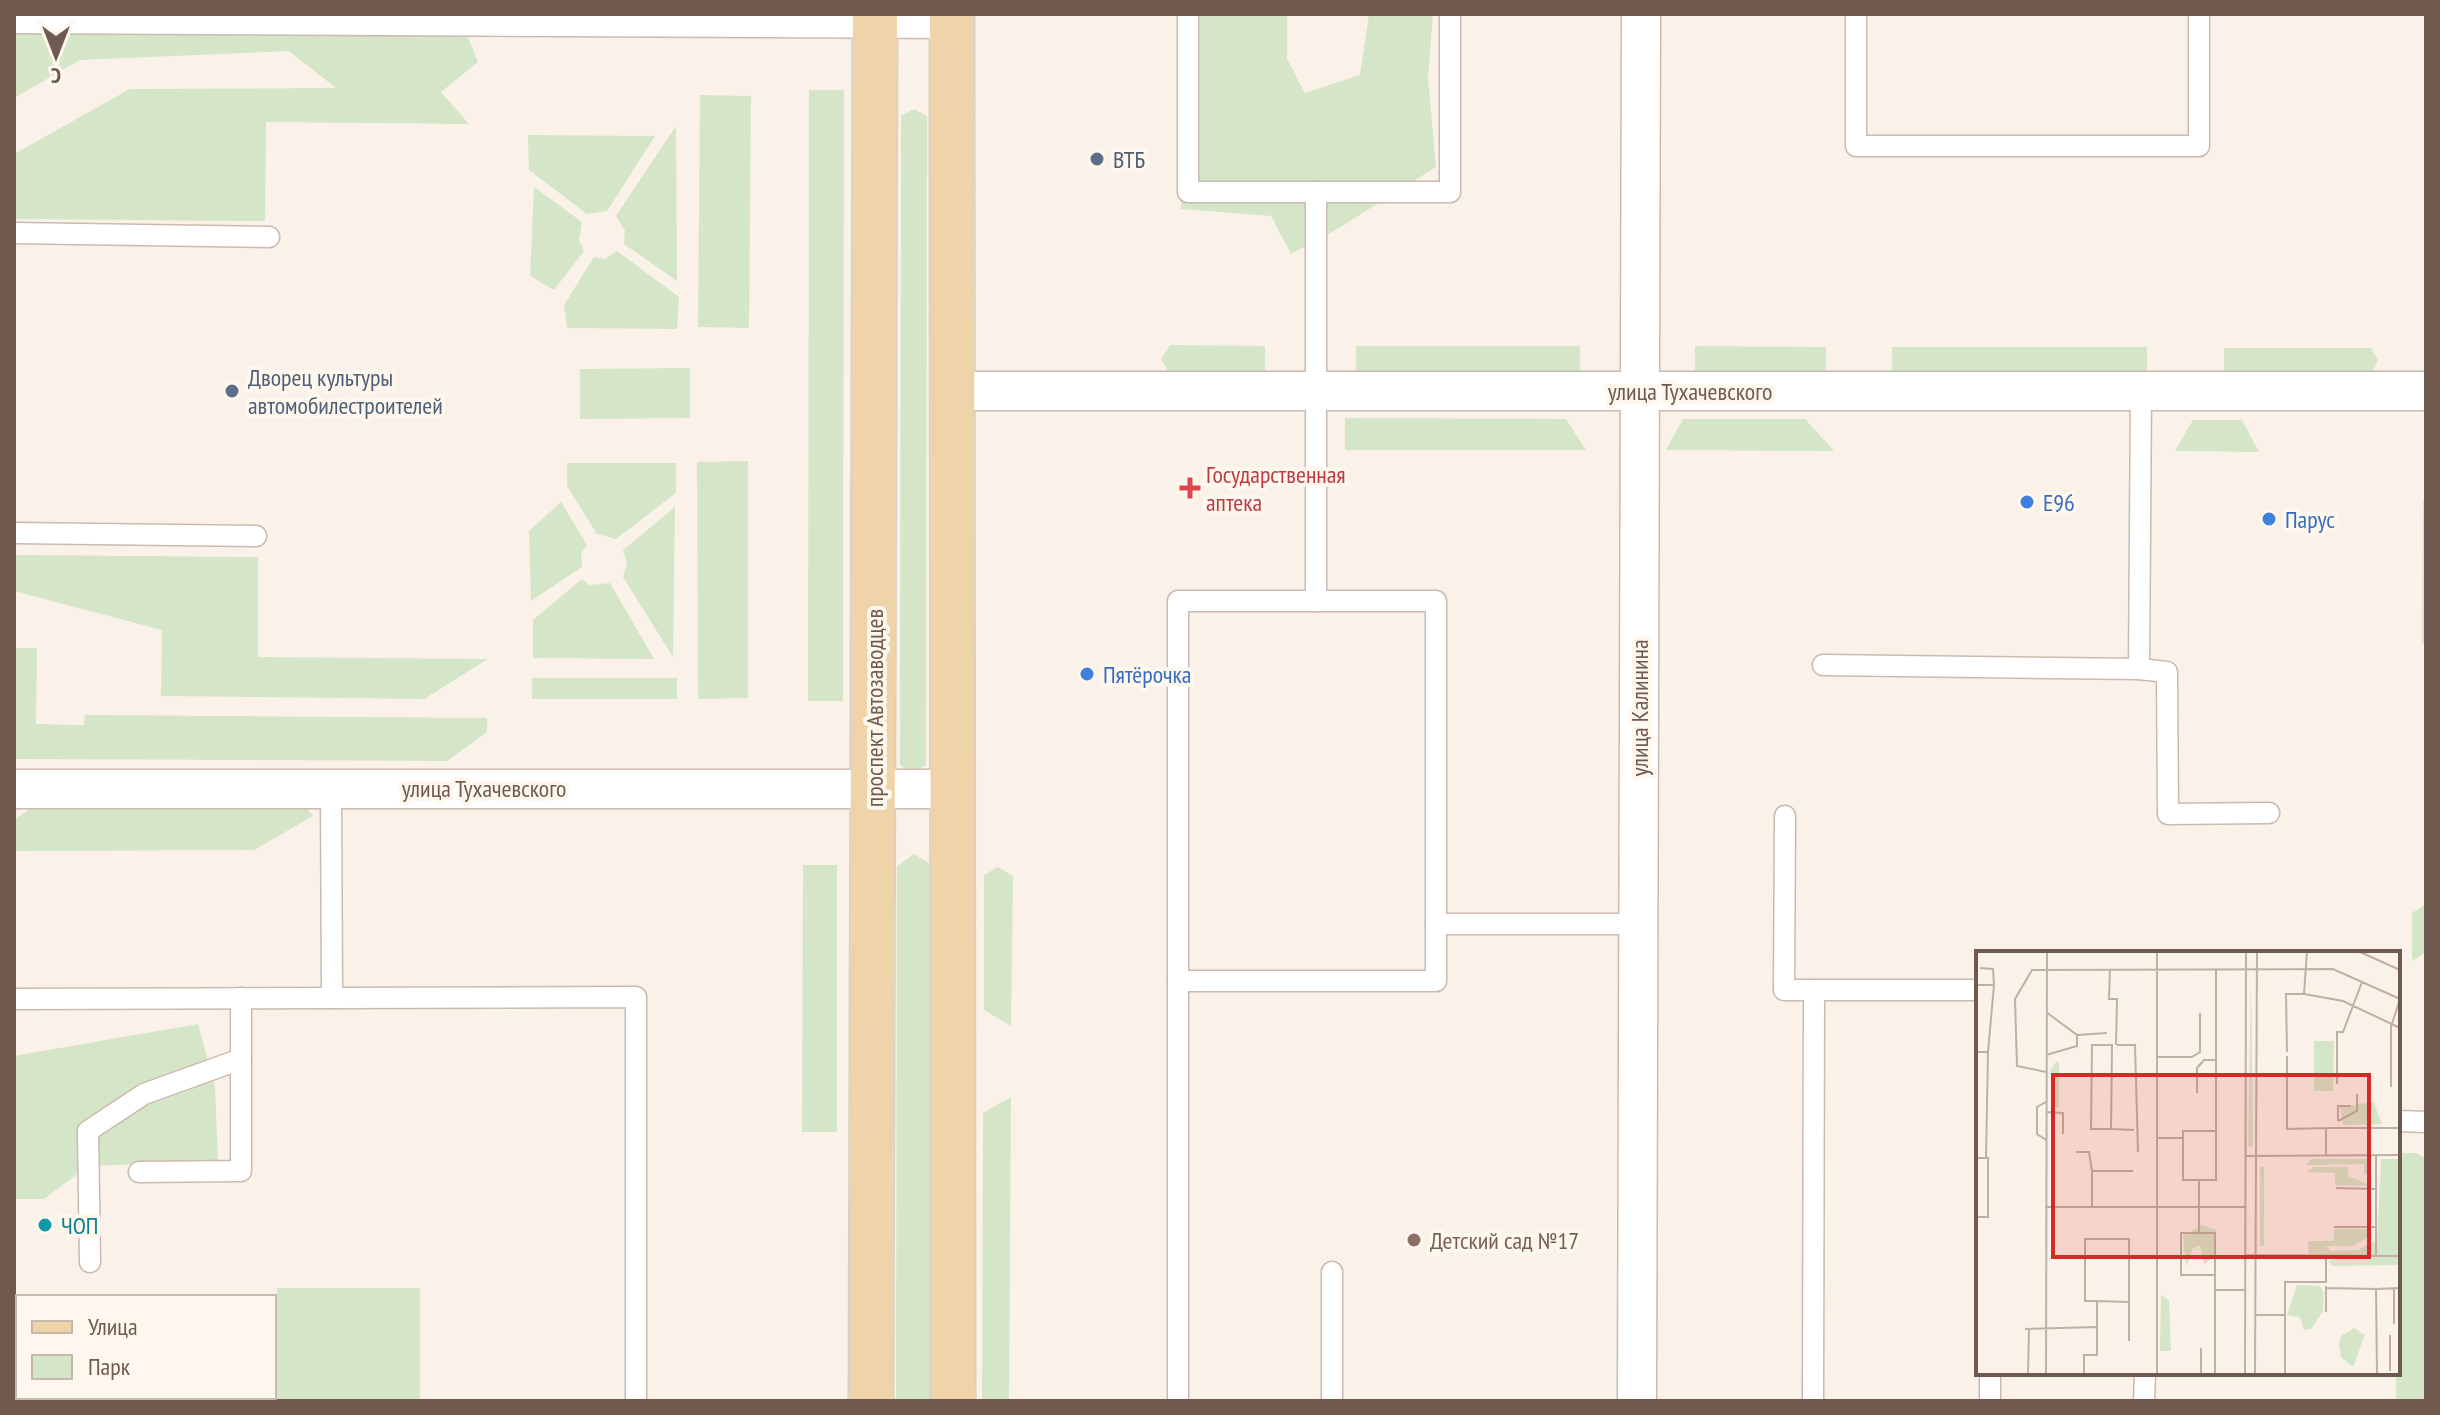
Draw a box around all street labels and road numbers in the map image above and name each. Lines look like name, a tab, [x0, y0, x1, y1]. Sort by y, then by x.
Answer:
street label: улица Тухачевского	[1608, 376, 1772, 407]
street label: проспект Автозаводцев	[859, 609, 890, 807]
street label: улица Калинина	[1624, 639, 1655, 777]
street label: улица Тухачевского	[402, 773, 566, 804]

